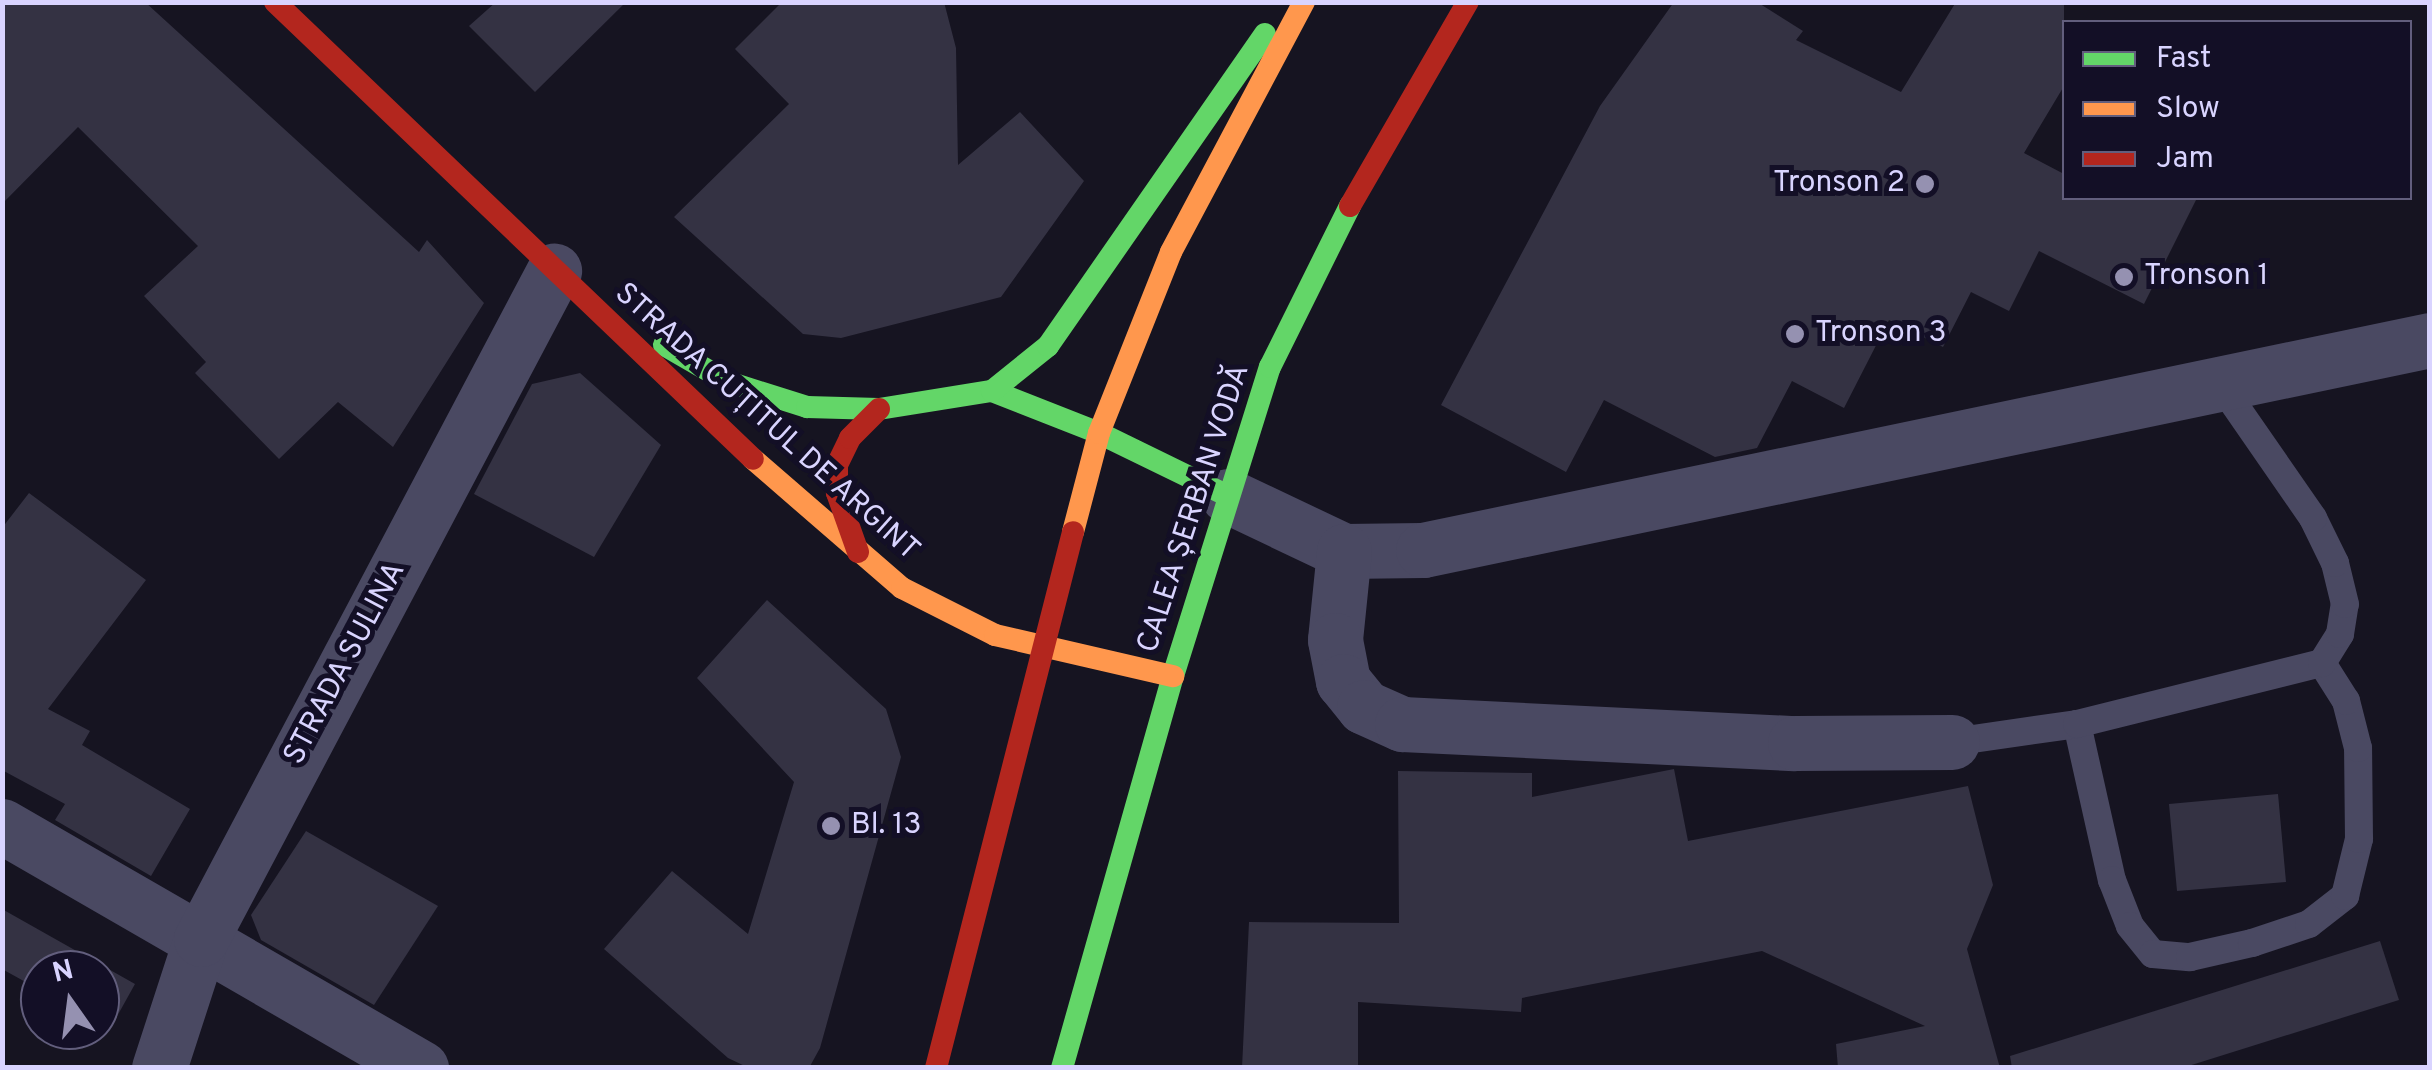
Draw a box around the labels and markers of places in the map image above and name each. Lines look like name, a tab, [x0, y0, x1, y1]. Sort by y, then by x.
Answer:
place label: Tronson 2	[1773, 166, 1905, 202]
marker: Tronson 2	[1914, 173, 1936, 195]
place label: Tronson 1	[2144, 259, 2269, 295]
marker: Tronson 1	[2113, 266, 2135, 288]
place label: Tronson 3	[1815, 316, 1947, 352]
marker: Tronson 3	[1784, 323, 1806, 345]
place label: Bl. 13	[851, 808, 922, 844]
marker: Bl. 13	[820, 815, 842, 837]

